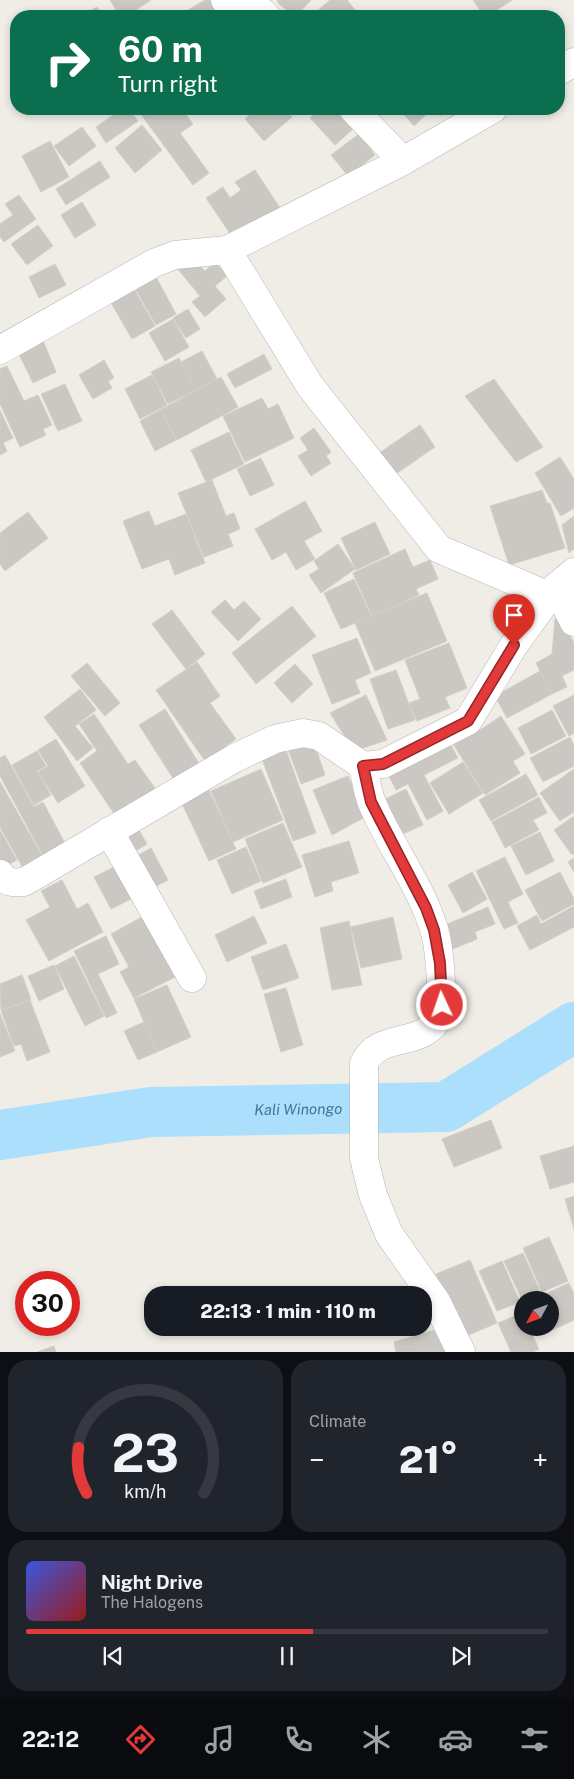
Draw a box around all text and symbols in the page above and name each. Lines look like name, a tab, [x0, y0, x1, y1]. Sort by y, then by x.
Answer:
text: 60 m	[118, 29, 203, 70]
icon: right	[35, 30, 100, 95]
text: Turn right	[118, 71, 218, 97]
pin	[493, 594, 535, 645]
icon: arrive	[500, 601, 528, 629]
position arrow	[415, 978, 467, 1030]
water label: Kali Winongo	[254, 1100, 342, 1118]
speed limit sign: 30	[15, 1271, 80, 1336]
north arrow	[514, 1291, 559, 1336]
map controls	[514, 1291, 559, 1336]
text: 22:13 · 1 min · 110 m	[200, 1300, 376, 1322]
text: Climate	[309, 1412, 366, 1431]
text: 23	[112, 1423, 179, 1484]
text: 21°	[399, 1437, 458, 1482]
text: −	[309, 1443, 325, 1476]
text: +	[532, 1443, 548, 1476]
text: km/h	[124, 1481, 167, 1502]
text: Night Drive	[101, 1571, 203, 1593]
text: The Halogens	[101, 1593, 203, 1612]
icon: previous	[99, 1642, 127, 1670]
icon: pause	[273, 1642, 301, 1670]
icon: next	[447, 1642, 475, 1670]
icon: directions	[123, 1722, 158, 1757]
icon: music	[202, 1722, 237, 1757]
icon: phone	[281, 1722, 316, 1757]
icon: climate	[359, 1722, 394, 1757]
icon: car	[438, 1722, 473, 1757]
icon: filters	[517, 1722, 552, 1757]
text: 22:12	[22, 1726, 79, 1752]

